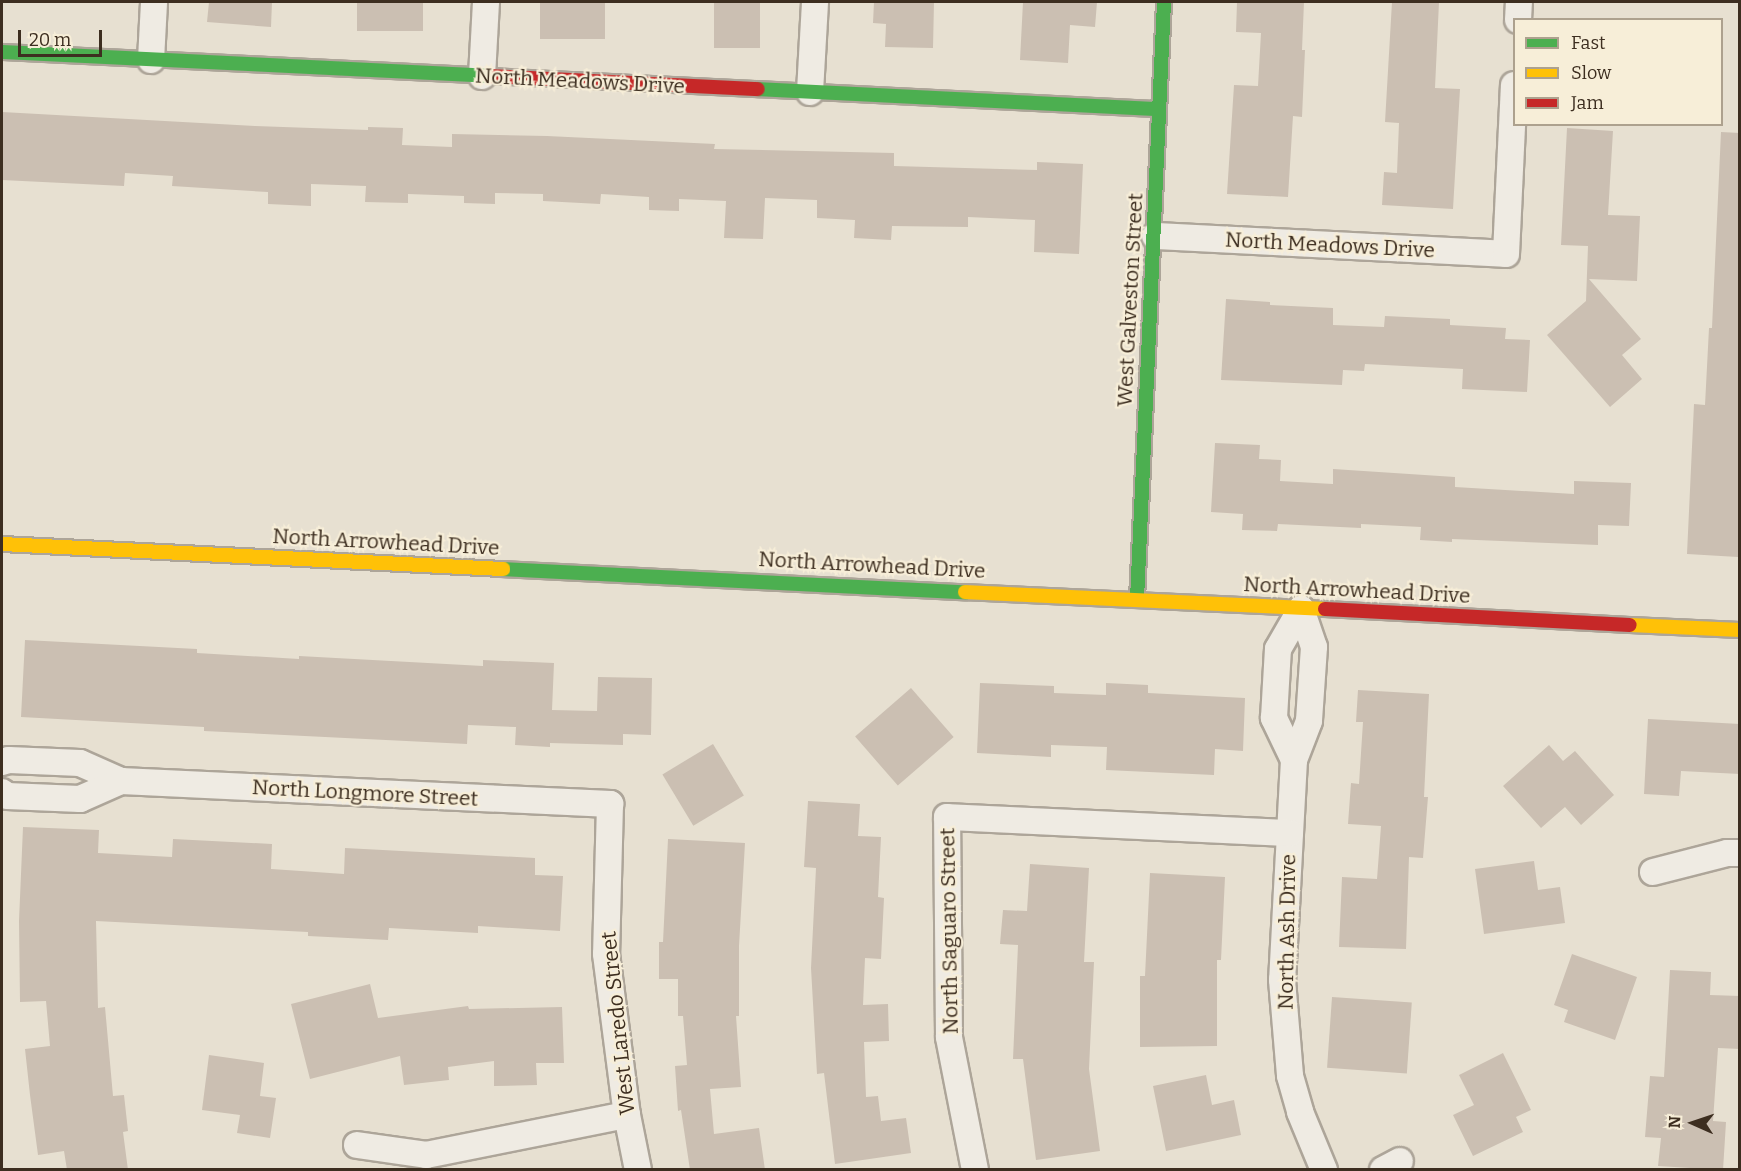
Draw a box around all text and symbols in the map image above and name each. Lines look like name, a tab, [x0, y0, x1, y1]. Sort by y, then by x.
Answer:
scale bar	[21, 18, 105, 56]
legend	[1513, 18, 1723, 126]
text: 20 m	[29, 29, 71, 51]
text: Fast	[1571, 32, 1606, 54]
text: Slow	[1571, 62, 1611, 84]
street label: North Meadows Drive	[474, 63, 686, 99]
text: Jam	[1571, 92, 1604, 114]
street label: West Galveston Street	[1112, 192, 1148, 408]
street label: North Meadows Drive	[1224, 227, 1436, 263]
street label: North Arrowhead Drive	[272, 523, 500, 561]
street label: North Arrowhead Drive	[758, 546, 986, 584]
street label: North Arrowhead Drive	[1243, 571, 1471, 609]
street label: North Longmore Street	[251, 774, 479, 812]
street label: North Saguaro Street	[935, 828, 963, 1034]
street label: North Ash Drive	[1273, 854, 1301, 1010]
street label: West Laredo Street	[596, 930, 640, 1116]
north arrow	[1663, 1093, 1723, 1153]
text: N	[1665, 1115, 1684, 1129]

